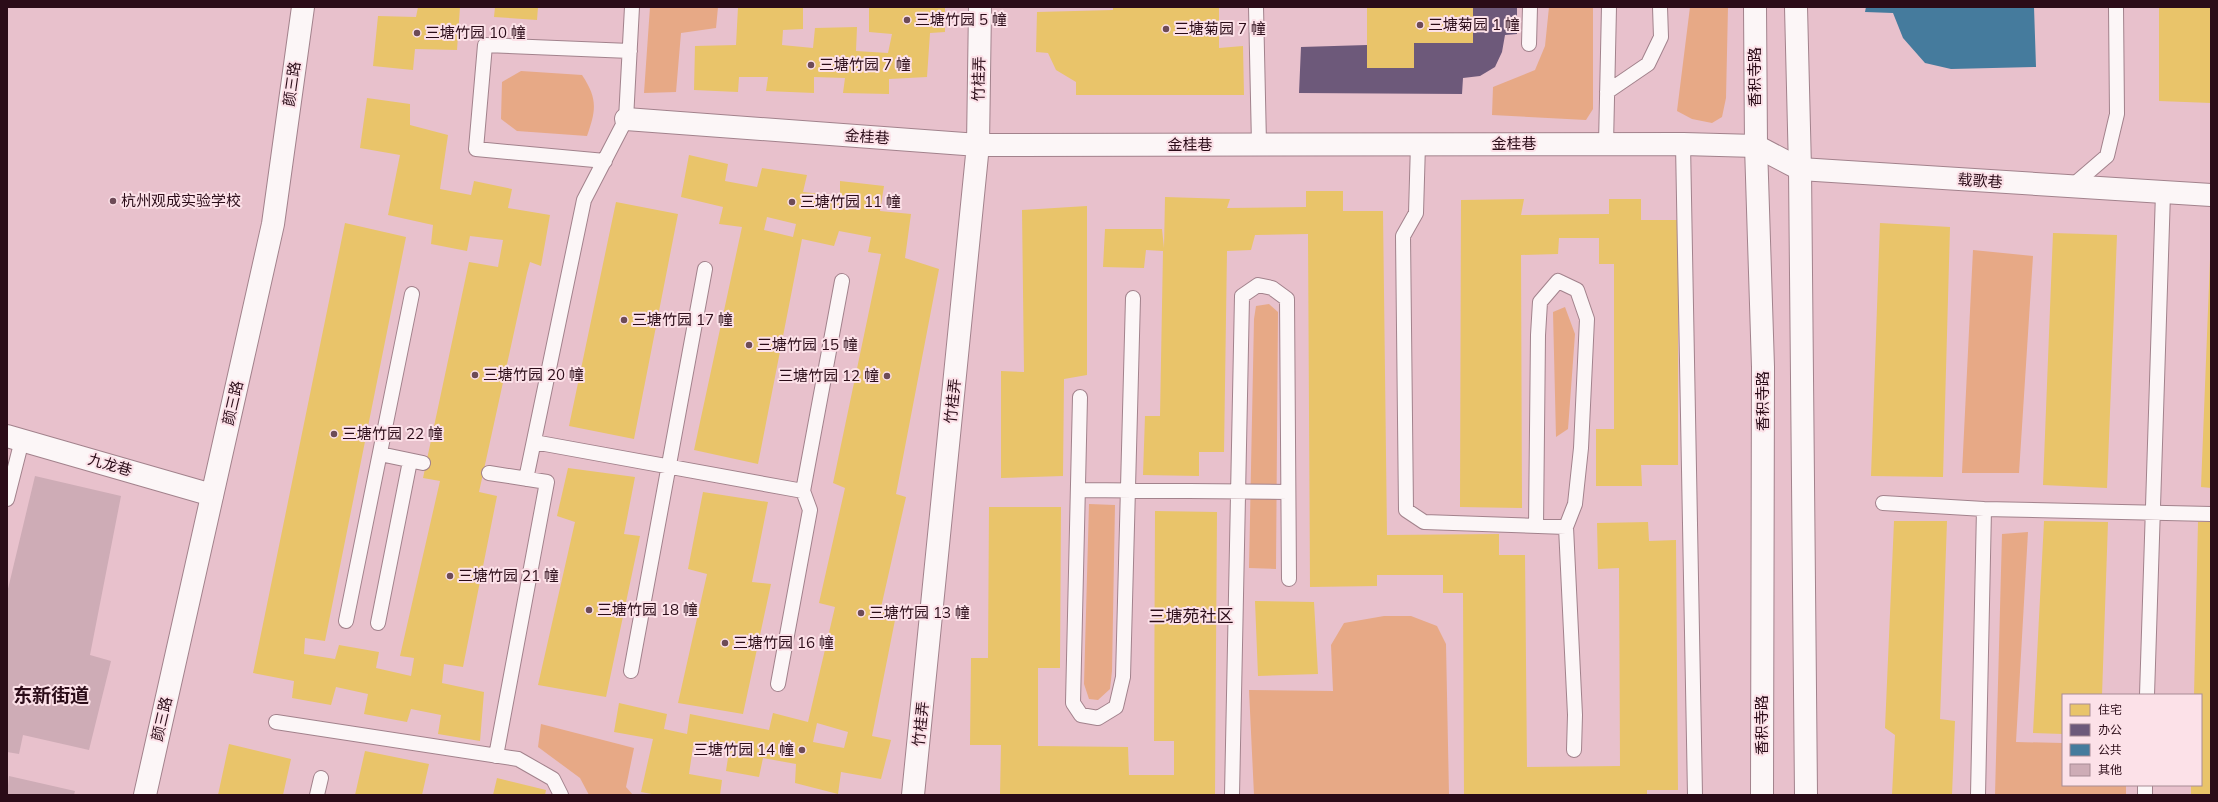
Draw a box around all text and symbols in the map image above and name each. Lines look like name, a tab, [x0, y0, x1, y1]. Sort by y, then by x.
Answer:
place label: 三塘竹园 5 幢	[915, 10, 1007, 29]
marker: 三塘竹园 5 幢	[902, 15, 912, 25]
place label: 三塘菊园 1 幢	[1428, 15, 1520, 34]
place label: 三塘菊园 7 幢	[1174, 19, 1266, 38]
marker: 三塘菊园 1 幢	[1415, 20, 1425, 30]
place label: 三塘竹园 10 幢	[425, 23, 526, 42]
marker: 三塘菊园 7 幢	[1161, 24, 1171, 34]
marker: 三塘竹园 10 幢	[412, 28, 422, 38]
street label: 香积寺路	[1745, 47, 1764, 107]
place label: 三塘竹园 7 幢	[819, 55, 911, 74]
street label: 竹桂弄	[969, 56, 988, 102]
street label: 颜三路	[279, 60, 304, 108]
marker: 三塘竹园 7 幢	[806, 60, 816, 70]
street label: 金桂巷	[844, 125, 890, 148]
street label: 金桂巷	[1491, 134, 1537, 153]
street label: 金桂巷	[1167, 135, 1213, 154]
street label: 载歌巷	[1957, 169, 2003, 192]
place label: 杭州观成实验学校	[121, 191, 241, 210]
place label: 三塘竹园 11 幢	[800, 192, 901, 211]
marker: 杭州观成实验学校	[108, 196, 118, 206]
marker: 三塘竹园 11 幢	[787, 197, 797, 207]
place label: 三塘竹园 17 幢	[632, 310, 733, 329]
marker: 三塘竹园 17 幢	[619, 315, 629, 325]
place label: 三塘竹园 15 幢	[757, 335, 858, 354]
marker: 三塘竹园 15 幢	[744, 340, 754, 350]
place label: 三塘竹园 20 幢	[483, 365, 584, 384]
place label: 三塘竹园 12 幢	[778, 366, 879, 385]
marker: 三塘竹园 20 幢	[470, 370, 480, 380]
marker: 三塘竹园 12 幢	[882, 371, 892, 381]
street label: 香积寺路	[1753, 371, 1772, 431]
street label: 竹桂弄	[941, 378, 964, 424]
street label: 颜三路	[218, 379, 247, 427]
place label: 三塘竹园 22 幢	[342, 424, 443, 443]
marker: 三塘竹园 22 幢	[329, 429, 339, 439]
street label: 九龙巷	[86, 449, 134, 480]
place label: 三塘竹园 21 幢	[458, 566, 559, 585]
marker: 三塘竹园 21 幢	[445, 571, 455, 581]
place label: 三塘竹园 18 幢	[597, 600, 698, 619]
place label: 三塘竹园 13 幢	[869, 603, 970, 622]
marker: 三塘竹园 18 幢	[584, 605, 594, 615]
district label: 三塘苑社区	[1149, 605, 1234, 626]
marker: 三塘竹园 13 幢	[856, 608, 866, 618]
place label: 三塘竹园 16 幢	[733, 633, 834, 652]
marker: 三塘竹园 16 幢	[720, 638, 730, 648]
district label: 东新街道	[13, 683, 89, 707]
legend	[2062, 694, 2202, 786]
street label: 颜三路	[147, 695, 176, 743]
street label: 香积寺路	[1752, 695, 1771, 755]
street label: 竹桂弄	[909, 701, 932, 747]
text: 住宅	[2098, 702, 2122, 717]
text: 办公	[2098, 722, 2122, 737]
place label: 三塘竹园 14 幢	[693, 740, 794, 759]
text: 公共	[2098, 742, 2122, 757]
marker: 三塘竹园 14 幢	[797, 745, 807, 755]
text: 其他	[2098, 762, 2122, 777]

